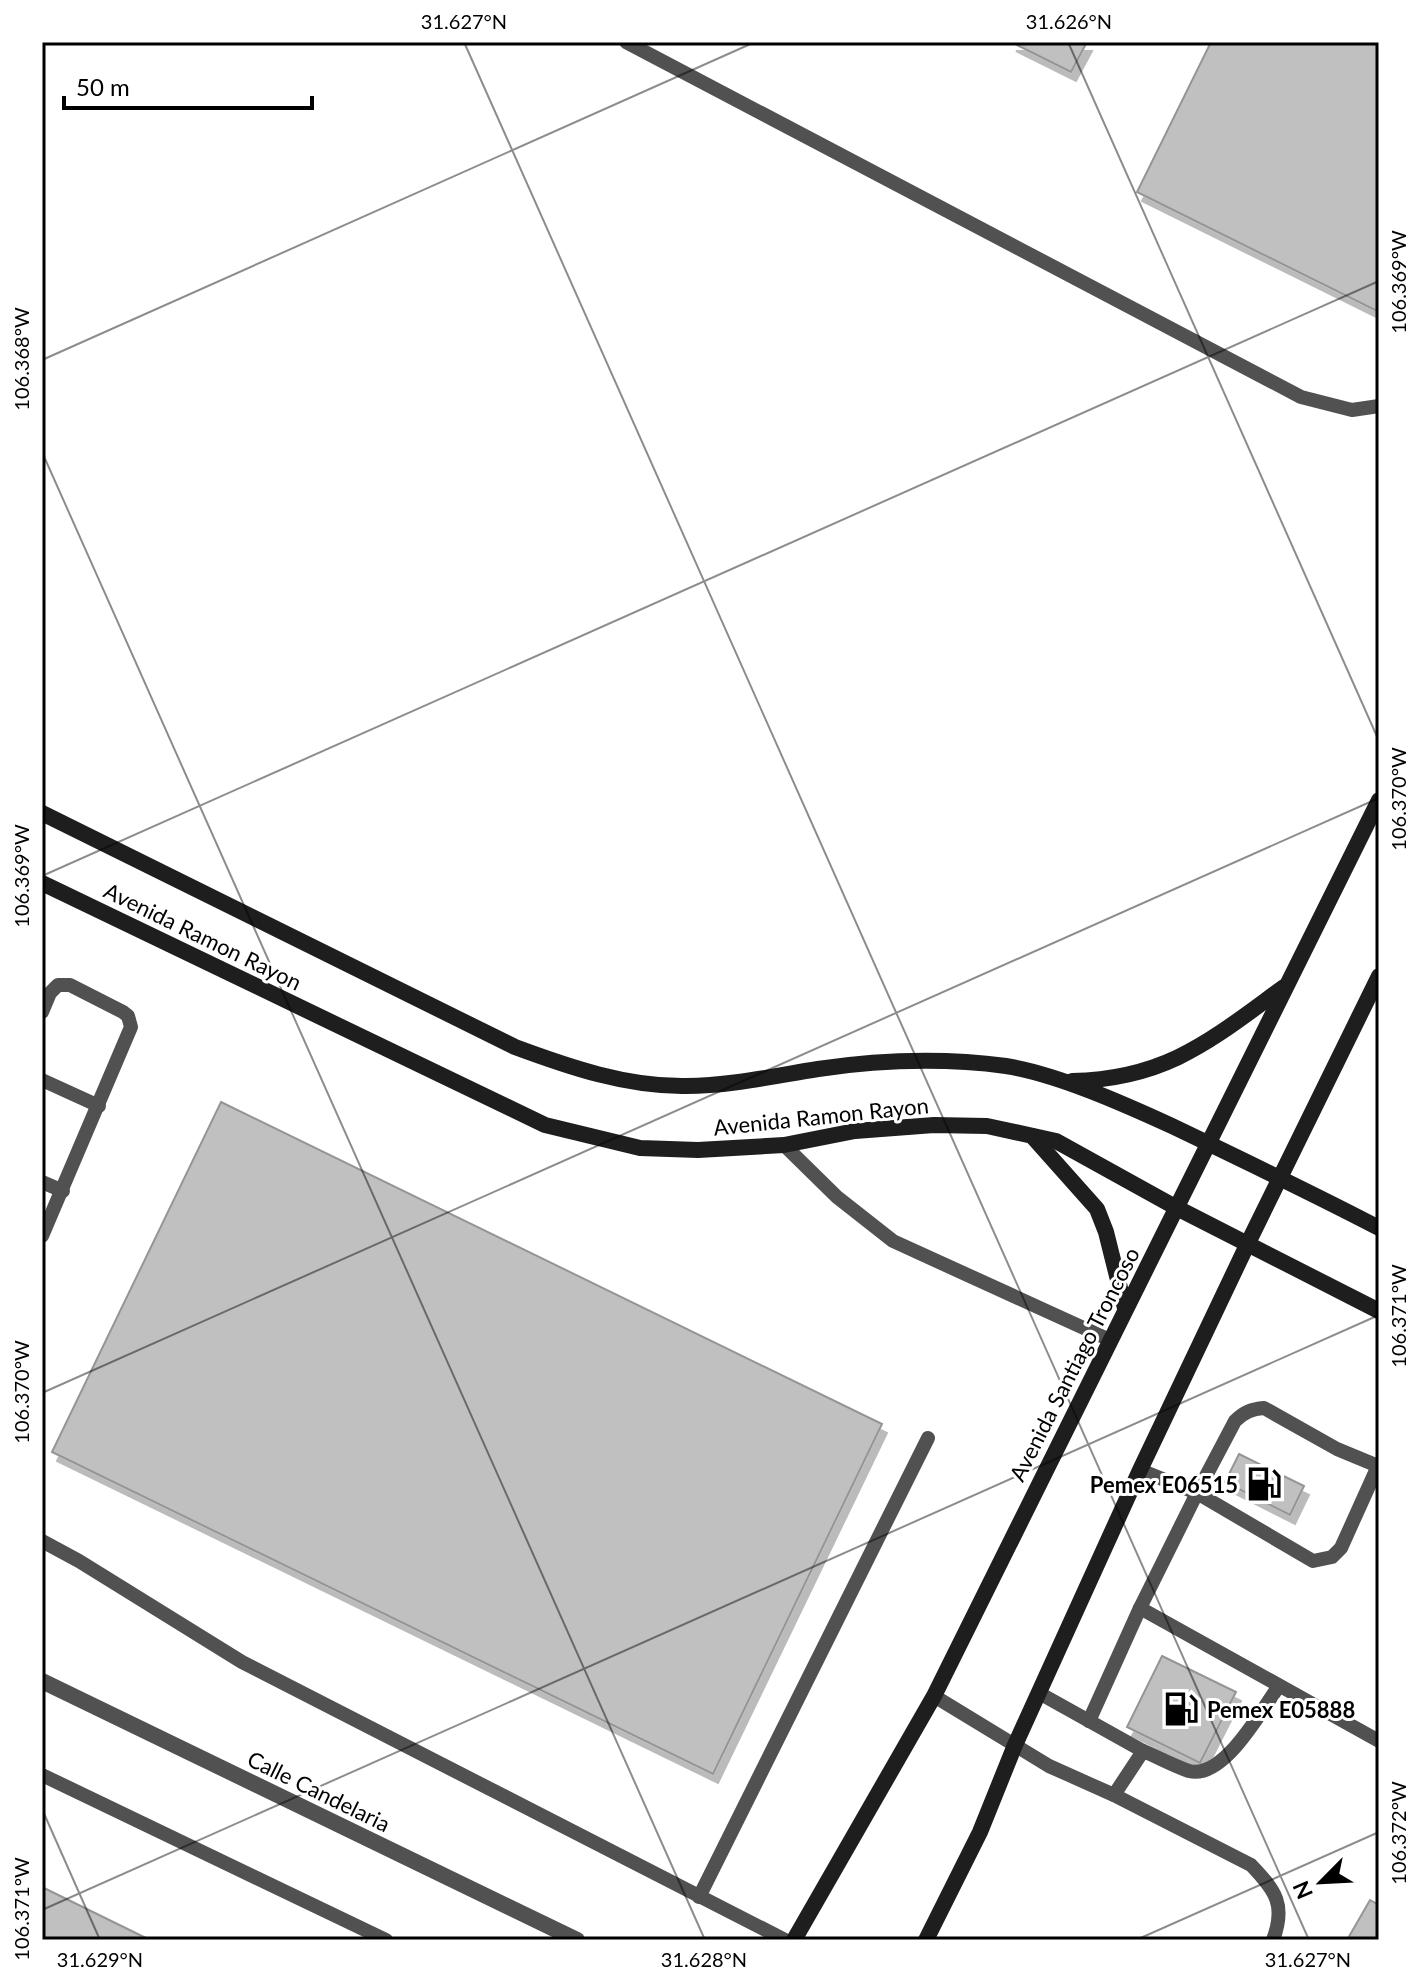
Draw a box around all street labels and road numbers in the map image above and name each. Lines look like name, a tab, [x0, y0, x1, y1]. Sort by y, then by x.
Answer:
street label: Avenida Ramon Rayon	[100, 876, 306, 996]
street label: Avenida Ramon Rayon	[712, 1091, 930, 1141]
street label: Avenida Santiago Troncoso	[1003, 1243, 1145, 1485]
street label: Calle Candelaria	[243, 1745, 395, 1837]

